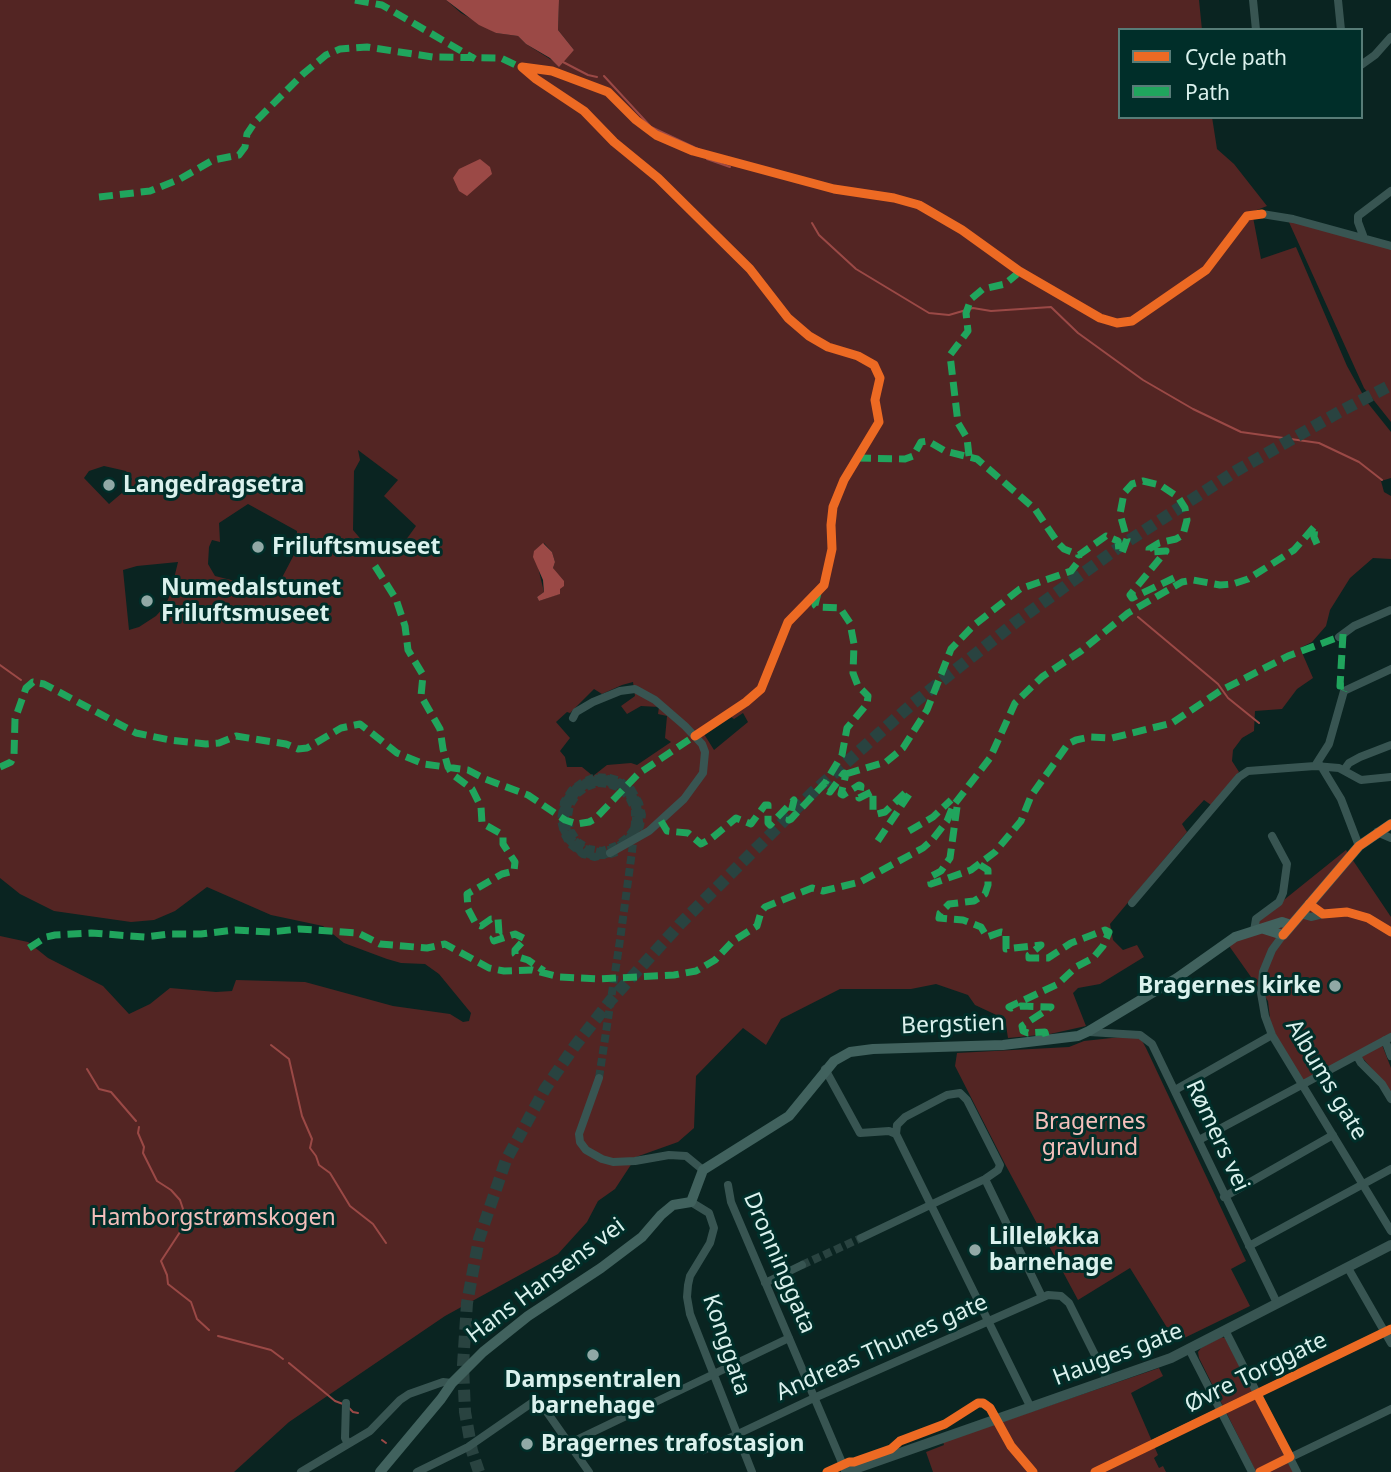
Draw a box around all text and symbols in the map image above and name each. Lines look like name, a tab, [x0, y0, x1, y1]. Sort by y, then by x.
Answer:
legend	[1118, 28, 1363, 119]
text: Cycle path	[1185, 43, 1287, 71]
text: Path	[1185, 78, 1230, 106]
place label: Langedragsetra	[123, 471, 304, 499]
marker: Langedragsetra	[101, 477, 117, 493]
place label: Friluftsmuseet	[272, 533, 440, 561]
marker: Friluftsmuseet	[250, 539, 266, 555]
place label: Numedalstunet Friluftsmuseet	[161, 574, 341, 628]
marker: Numedalstunet Friluftsmuseet	[139, 593, 155, 609]
place label: Bragernes kirke	[1138, 972, 1321, 1000]
marker: Bragernes kirke	[1327, 978, 1343, 994]
street label: Bergstien	[901, 1009, 1005, 1041]
street label: Albums gate	[1279, 1015, 1373, 1145]
street label: Rømers vei	[1179, 1076, 1255, 1196]
park label: Bragernes gravlund	[1034, 1108, 1146, 1162]
street label: Dronninggata	[737, 1188, 821, 1338]
park label: Hamborgstrømskogen	[90, 1204, 336, 1232]
street label: Hans Hansens vei	[461, 1212, 631, 1350]
place label: Lilleløkka barnehage	[989, 1223, 1113, 1277]
marker: Lilleløkka barnehage	[967, 1242, 983, 1258]
street label: Andreas Thunes gate	[772, 1289, 992, 1407]
street label: Konggata	[696, 1291, 756, 1399]
street label: Hauges gate	[1049, 1318, 1187, 1392]
street label: Øvre Torggate	[1181, 1327, 1331, 1419]
marker: Dampsentralen barnehage	[585, 1347, 601, 1363]
place label: Dampsentralen barnehage	[505, 1366, 681, 1420]
place label: Bragernes trafostasjon	[541, 1430, 805, 1458]
marker: Bragernes trafostasjon	[519, 1436, 535, 1452]

